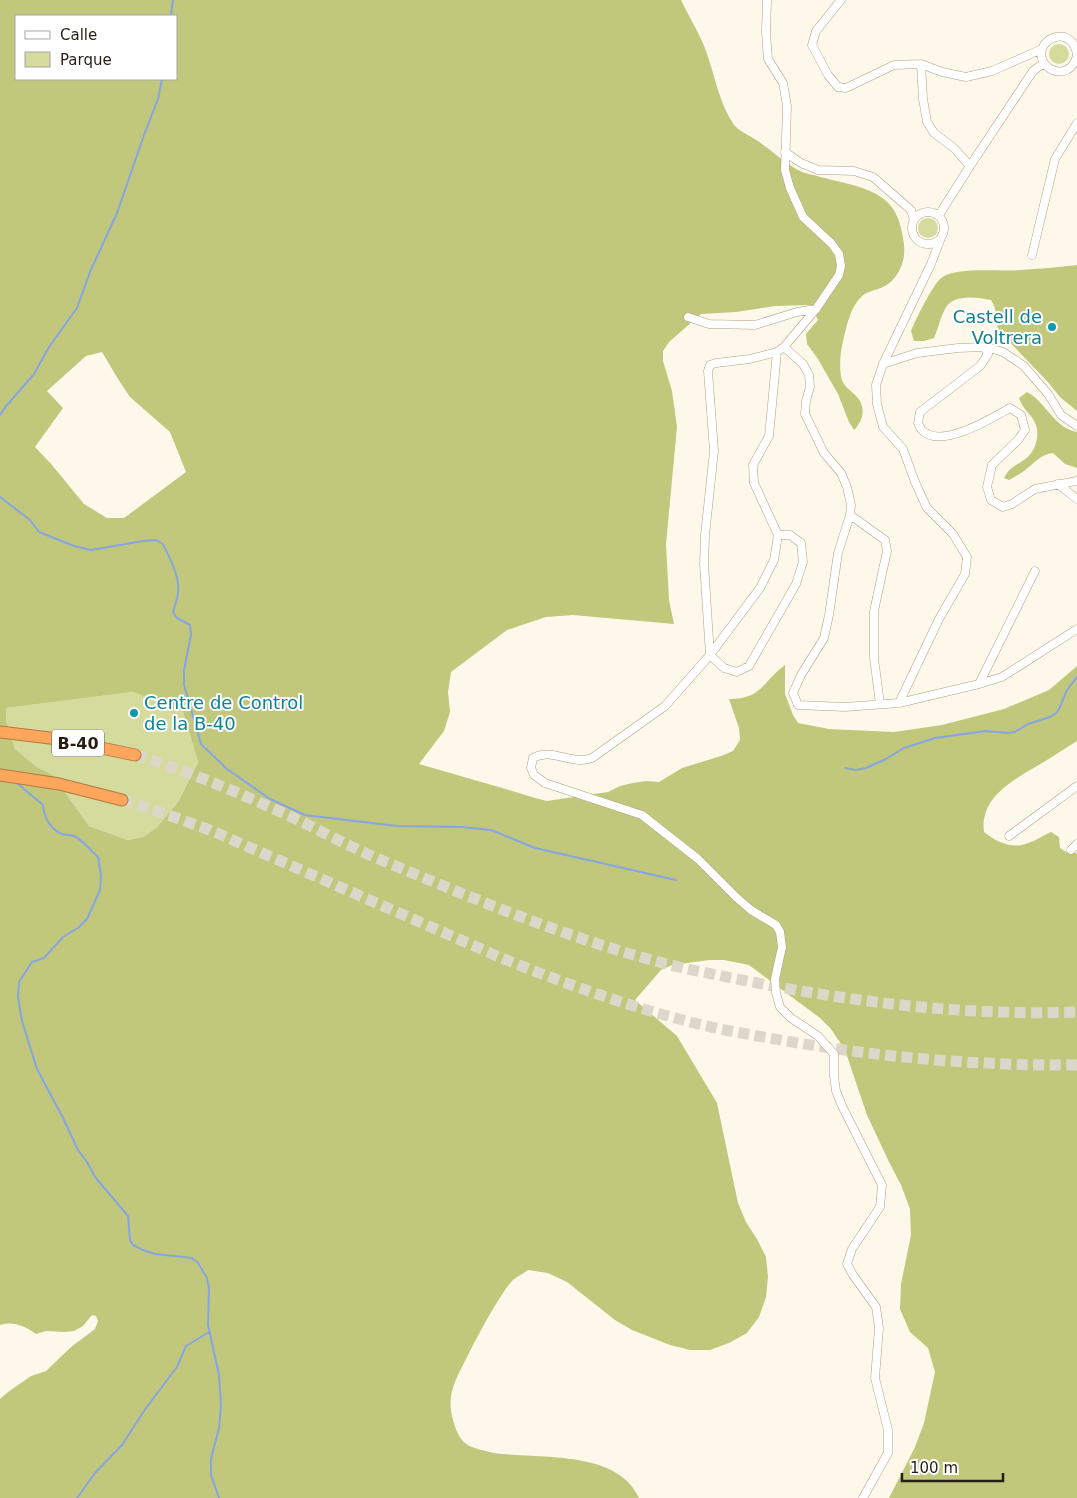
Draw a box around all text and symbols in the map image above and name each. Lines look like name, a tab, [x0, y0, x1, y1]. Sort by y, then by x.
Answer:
legend	[15, 15, 178, 80]
text: Calle	[60, 26, 97, 44]
text: Parque	[60, 51, 112, 69]
place label: Castell de Voltrera	[953, 306, 1042, 348]
marker: Castell de Voltrera	[1046, 321, 1058, 333]
place label: Centre de Control de la B-40	[144, 692, 303, 734]
marker: Centre de Control de la B-40	[128, 707, 140, 719]
road number: B-40	[52, 730, 104, 756]
scale bar	[902, 1450, 1003, 1482]
text: 100 m	[910, 1459, 958, 1477]

